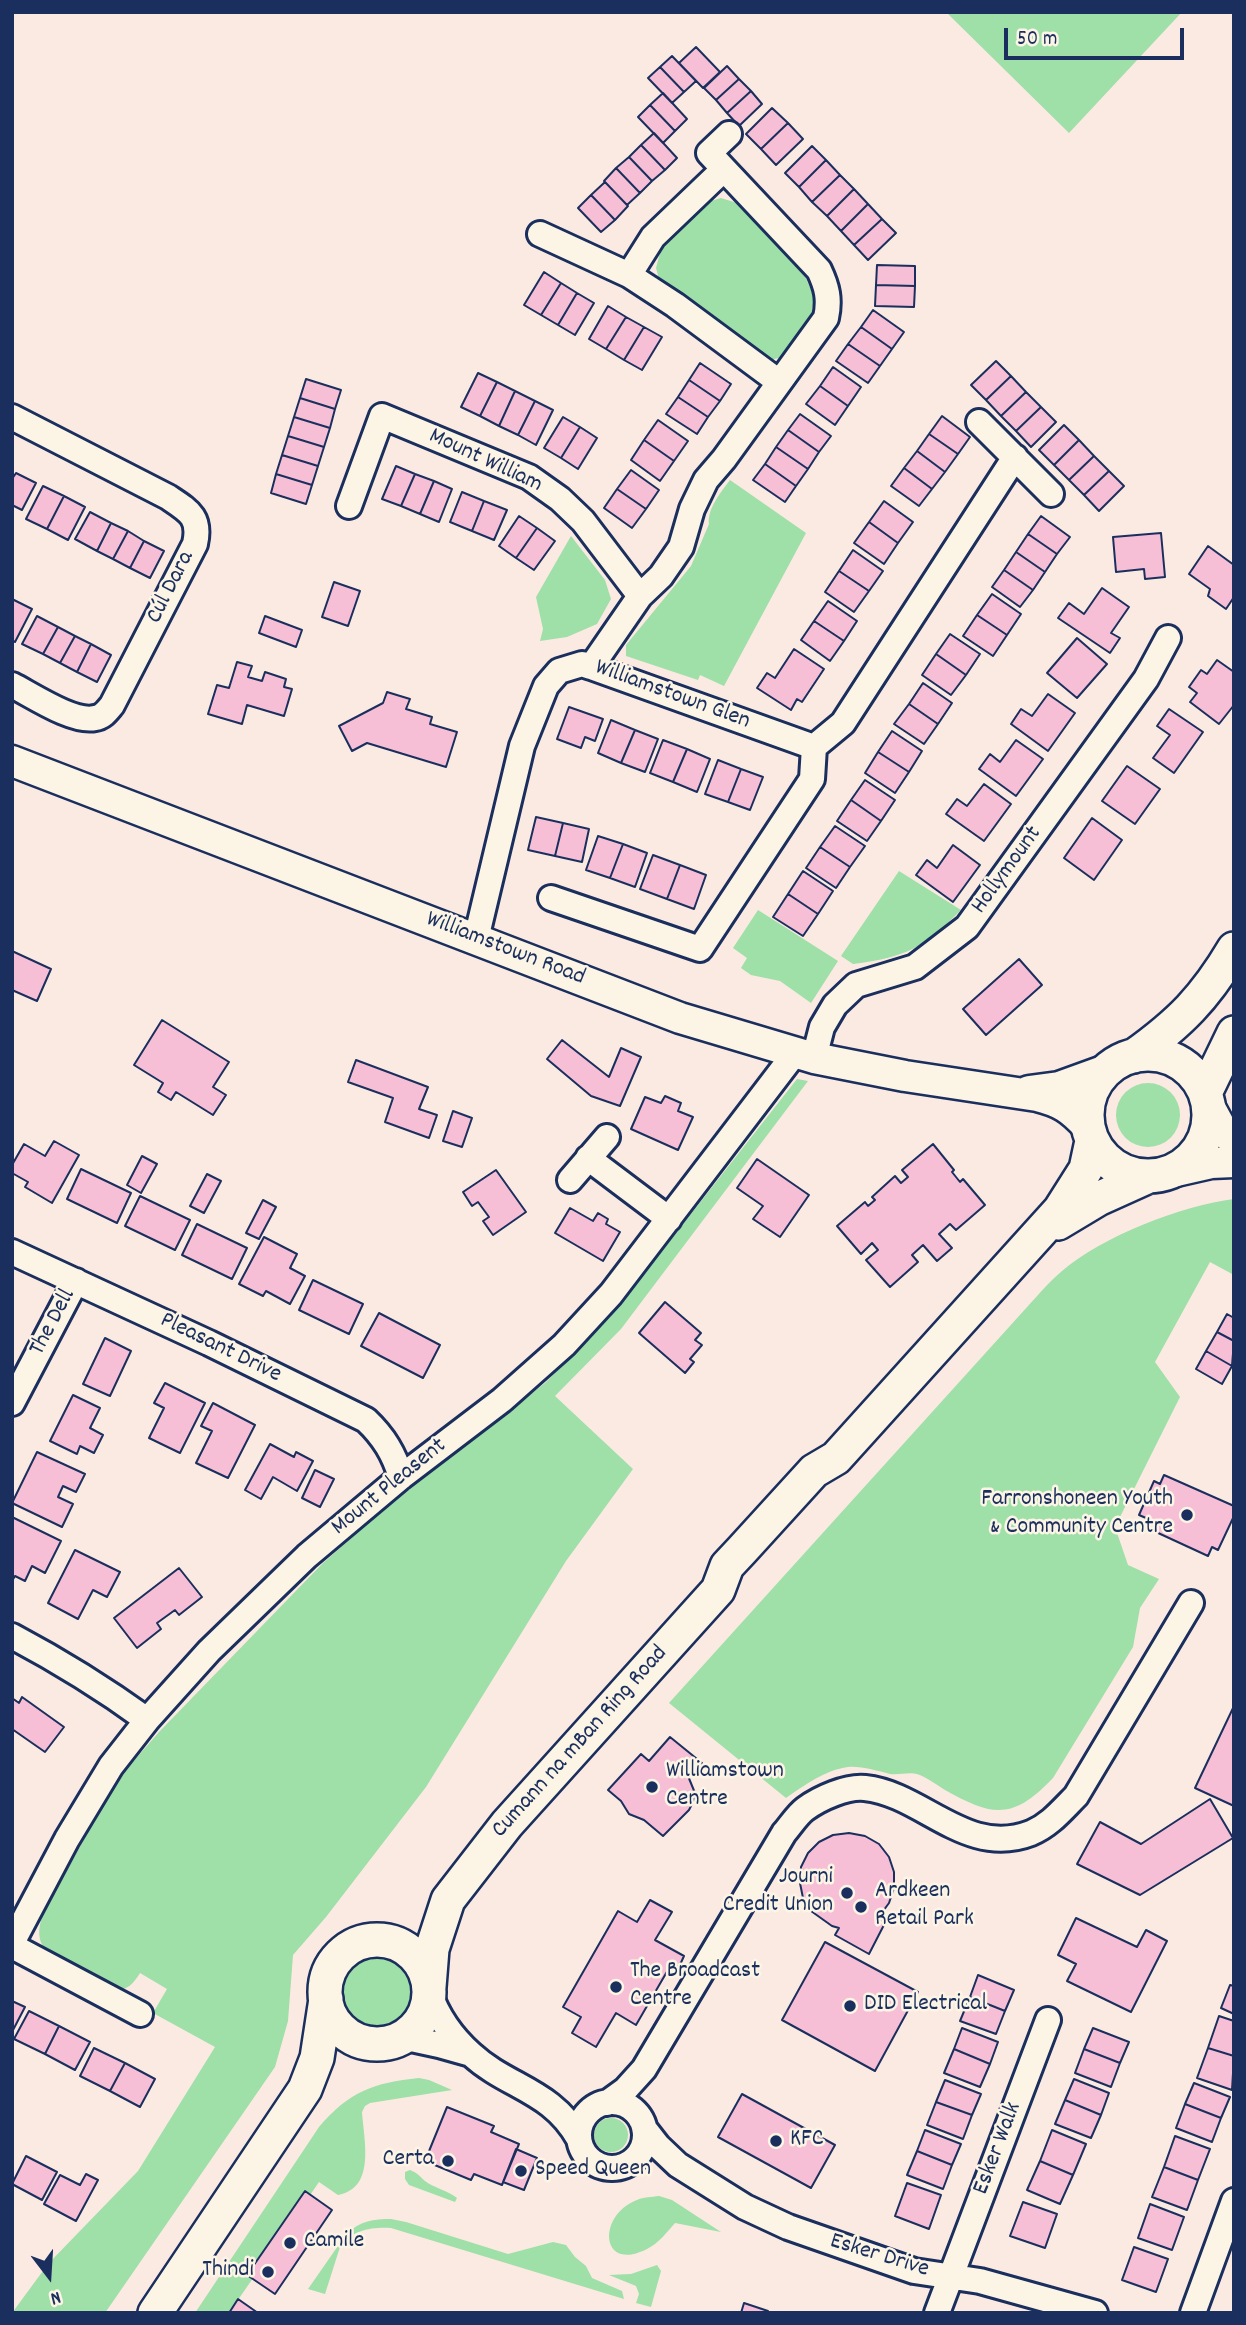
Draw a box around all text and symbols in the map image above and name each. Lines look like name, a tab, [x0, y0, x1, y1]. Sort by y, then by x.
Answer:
scale bar	[1008, 14, 1188, 58]
text: 50 m	[1017, 25, 1057, 55]
street label: Mount William	[424, 423, 546, 501]
street label: Cúl Dara	[142, 547, 202, 629]
street label: Williamstown Glen	[591, 655, 753, 737]
street label: Hollymount	[967, 821, 1049, 921]
street label: Williamstown Road	[421, 906, 589, 994]
street label: The Dell	[25, 1285, 83, 1361]
street label: Pleasant Drive	[155, 1307, 285, 1391]
street label: Mount Pleasent	[327, 1433, 453, 1543]
place label: Farronshoneen Youth & Community Centre	[981, 1487, 1173, 1543]
marker: Farronshoneen Youth & Community Centre	[1179, 1507, 1195, 1523]
street label: Cumann na mBan Ring Road	[487, 1641, 675, 1845]
place label: Williamstown Centre	[666, 1759, 784, 1815]
marker: Williamstown Centre	[644, 1779, 660, 1795]
place label: Journi Credit Union	[723, 1865, 833, 1921]
place label: Ardkeen Retail Park	[875, 1879, 974, 1935]
marker: Journi Credit Union	[839, 1885, 855, 1901]
marker: Ardkeen Retail Park	[853, 1899, 869, 1915]
place label: The Broadcast Centre	[630, 1959, 760, 2015]
marker: The Broadcast Centre	[608, 1979, 624, 1995]
place label: DID Electrical	[864, 1992, 987, 2020]
marker: DID Electrical	[842, 1998, 858, 2014]
street label: Esker Walk	[968, 2099, 1030, 2199]
place label: KFC	[790, 2127, 824, 2155]
marker: KFC	[768, 2133, 784, 2149]
place label: Certa	[383, 2147, 434, 2175]
marker: Certa	[440, 2153, 456, 2169]
place label: Speed Queen	[535, 2157, 651, 2185]
marker: Speed Queen	[513, 2163, 529, 2179]
street label: Esker Drive	[826, 2228, 932, 2286]
place label: Camile	[304, 2229, 364, 2257]
marker: Camile	[282, 2235, 298, 2251]
north arrow	[14, 2241, 84, 2311]
place label: Thindi	[202, 2258, 254, 2286]
marker: Thindi	[260, 2264, 276, 2280]
text: N	[47, 2282, 64, 2311]

